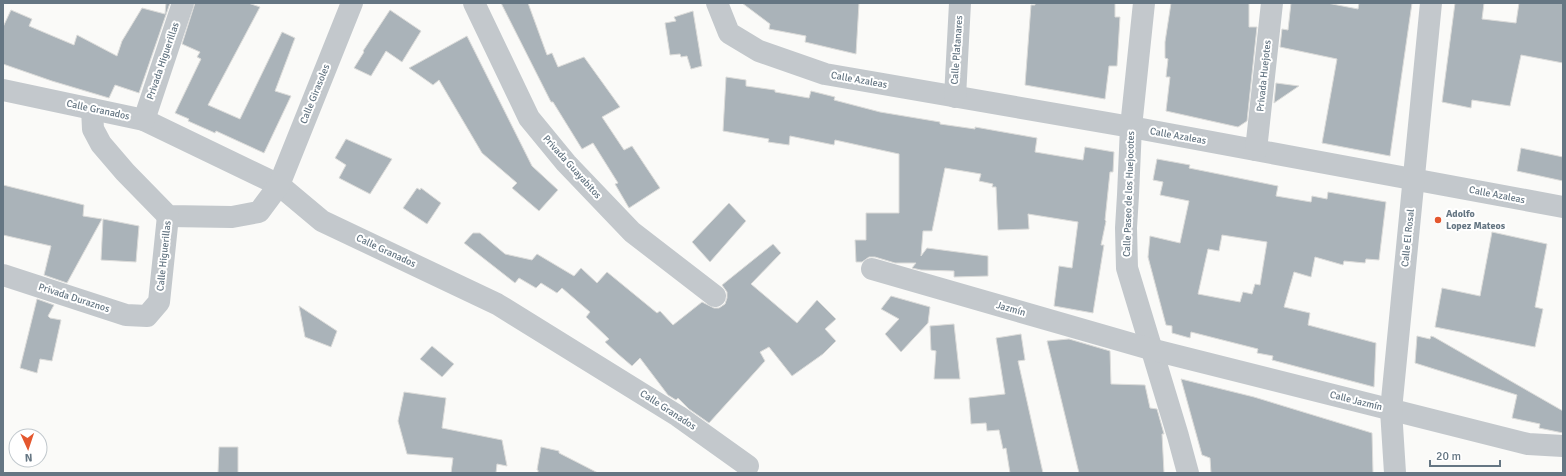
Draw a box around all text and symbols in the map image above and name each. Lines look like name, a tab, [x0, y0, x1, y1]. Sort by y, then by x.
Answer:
street label: Calle Platanares	[949, 14, 965, 85]
street label: Privada Higuerillas	[144, 20, 182, 101]
street label: Privada Huejotes	[1254, 39, 1274, 112]
street label: Calle Girasoles	[298, 62, 333, 126]
street label: Calle Azaleas	[830, 69, 889, 91]
street label: Calle Granados	[65, 97, 131, 123]
street label: Calle Azaleas	[1149, 125, 1208, 147]
street label: Calle Paseo de los Huejocotes	[1121, 130, 1137, 257]
street label: Privada Guayabitos	[540, 133, 604, 202]
street label: Calle Azaleas	[1468, 184, 1527, 206]
street label: Calle El Rosal	[1399, 208, 1417, 268]
place label: Adolfo Lopez Mateos	[1446, 208, 1506, 232]
marker: Adolfo Lopez Mateos	[1433, 215, 1443, 225]
street label: Calle Higuerillas	[154, 220, 174, 292]
street label: Calle Granados	[354, 232, 418, 270]
street label: Privada Duraznos	[37, 281, 112, 315]
street label: Jazmín	[995, 299, 1027, 319]
street label: Calle Granados	[638, 387, 699, 433]
street label: Calle Jazmín	[1328, 389, 1384, 413]
north arrow	[8, 428, 48, 468]
scale bar	[1430, 442, 1500, 468]
text: 20 m	[1436, 449, 1461, 464]
text: N	[24, 451, 33, 464]

